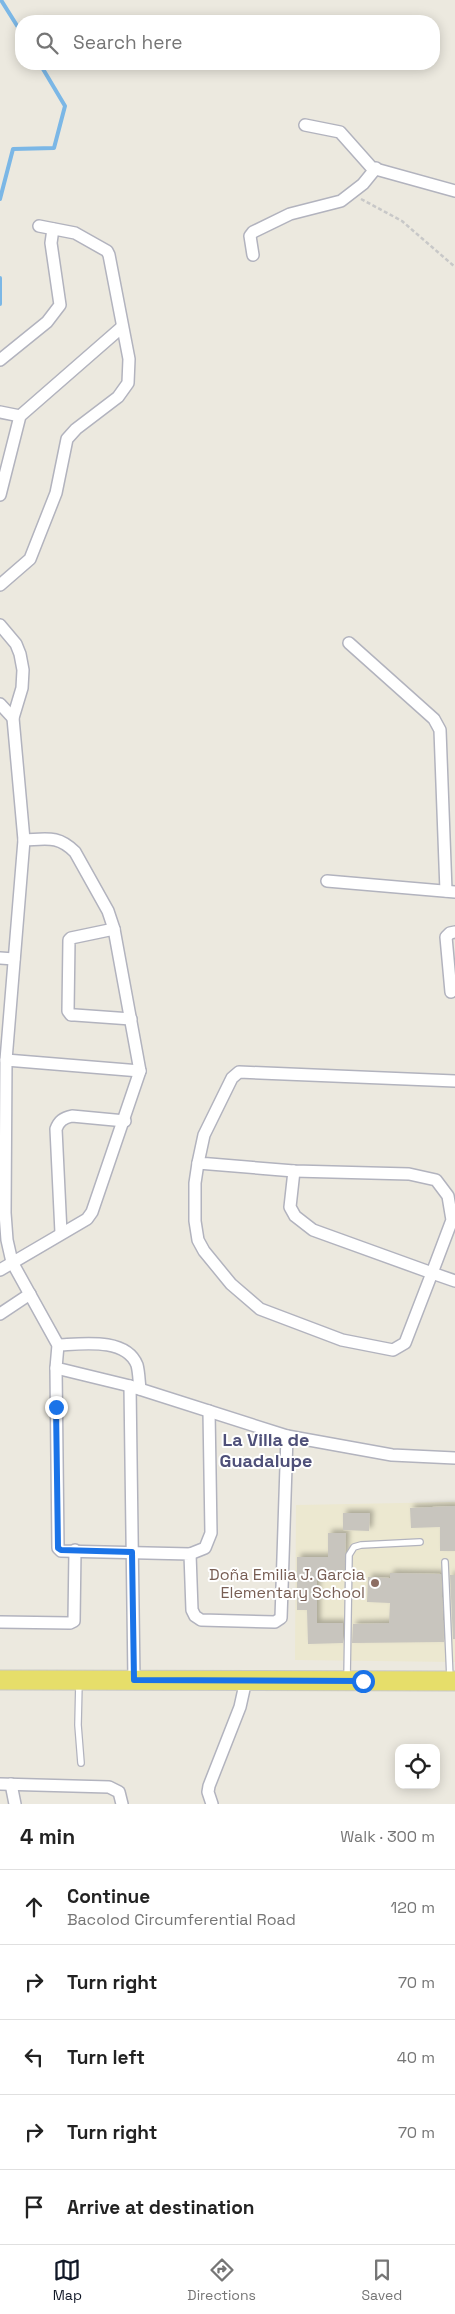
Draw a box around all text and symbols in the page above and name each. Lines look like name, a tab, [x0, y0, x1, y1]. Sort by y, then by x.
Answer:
search box	[15, 15, 440, 70]
icon: search	[33, 29, 61, 57]
text: Search here	[73, 30, 183, 55]
route end	[45, 1396, 68, 1419]
district label: La Villa de Guadalupe	[220, 1428, 312, 1472]
place label: Doña Emilia J. Garcia Elementary School	[209, 1564, 365, 1603]
marker: Doña Emilia J. Garcia Elementary School	[369, 1577, 381, 1589]
route start	[352, 1670, 375, 1693]
map controls	[395, 1744, 440, 1789]
button: locate	[395, 1744, 440, 1789]
text: 4 min	[20, 1823, 75, 1850]
text: Walk · 300 m	[340, 1826, 435, 1847]
text: Continue	[67, 1884, 150, 1909]
icon: ahead	[20, 1893, 48, 1921]
text: 120 m	[391, 1897, 435, 1918]
text: Bacolod Circumferential Road	[67, 1909, 296, 1930]
icon: right	[20, 1968, 48, 1996]
text: Turn right	[67, 1970, 157, 1995]
text: 70 m	[398, 1972, 435, 1993]
icon: left	[20, 2043, 48, 2071]
text: Turn left	[67, 2045, 145, 2070]
text: 40 m	[397, 2047, 435, 2068]
icon: right	[20, 2118, 48, 2146]
text: Turn right	[67, 2120, 157, 2145]
text: 70 m	[398, 2122, 435, 2143]
icon: arrive	[20, 2193, 48, 2221]
text: Arrive at destination	[67, 2195, 255, 2220]
tab: Map	[53, 2256, 82, 2304]
tab: Directions	[187, 2256, 256, 2304]
tab: Saved	[361, 2256, 402, 2304]

